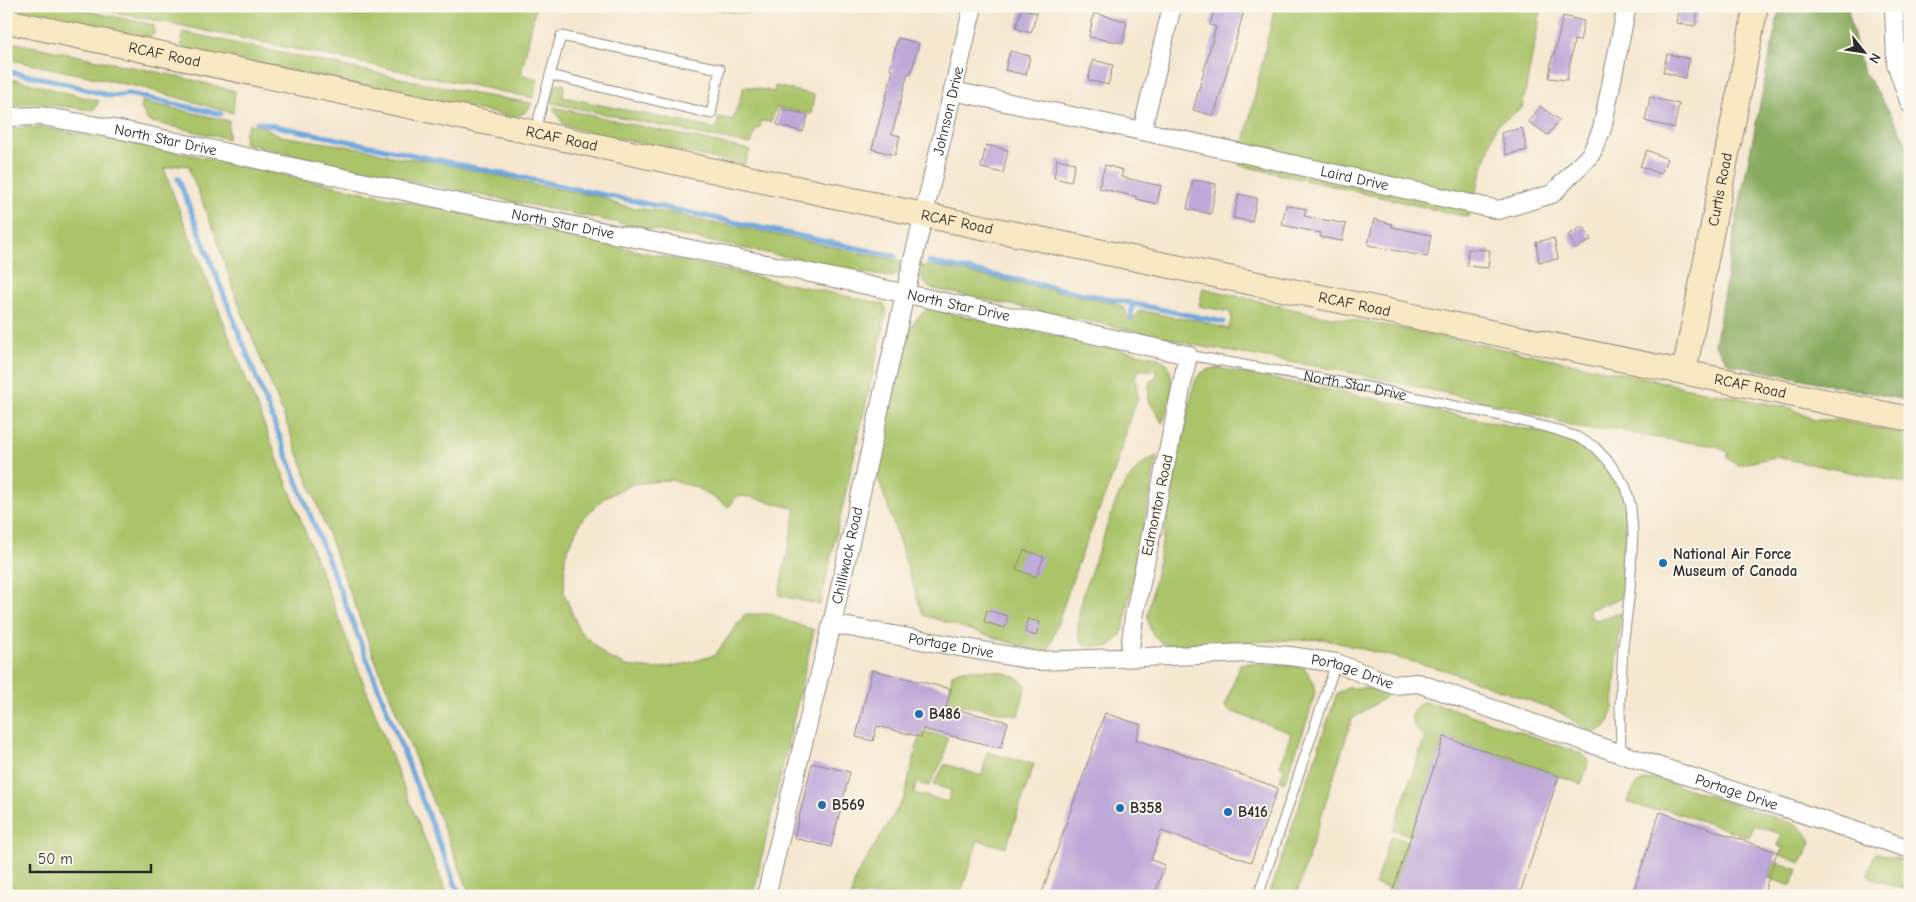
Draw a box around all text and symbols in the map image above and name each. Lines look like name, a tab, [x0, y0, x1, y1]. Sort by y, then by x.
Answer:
north arrow	[1838, 28, 1888, 78]
street label: RCAF Road	[127, 38, 202, 71]
text: N	[1865, 50, 1884, 66]
street label: Johnson Drive	[929, 64, 968, 157]
street label: North Star Drive	[113, 120, 219, 159]
street label: RCAF Road	[524, 122, 599, 155]
street label: Curtis Road	[1704, 151, 1736, 228]
street label: Laird Drive	[1319, 162, 1391, 194]
street label: North Star Drive	[510, 205, 616, 243]
street label: RCAF Road	[919, 206, 995, 238]
street label: North Star Drive	[906, 285, 1012, 325]
street label: RCAF Road	[1317, 288, 1392, 320]
street label: North Star Drive	[1302, 367, 1409, 404]
street label: RCAF Road	[1713, 370, 1788, 402]
street label: Edmonton Road	[1137, 453, 1177, 557]
street label: Chilliwack Road	[828, 505, 867, 606]
place label: National Air Force Museum of Canada	[1673, 545, 1797, 580]
marker: National Air Force Museum of Canada	[1657, 557, 1669, 569]
street label: Portage Drive	[907, 629, 996, 662]
street label: Portage Drive	[1310, 650, 1397, 693]
place label: B486	[929, 705, 961, 723]
marker: B486	[913, 708, 925, 720]
street label: Portage Drive	[1693, 770, 1781, 814]
place label: B569	[832, 796, 865, 814]
marker: B569	[816, 799, 828, 811]
place label: B358	[1130, 799, 1162, 817]
marker: B358	[1114, 802, 1126, 814]
place label: B416	[1238, 803, 1268, 821]
marker: B416	[1222, 806, 1234, 818]
scale bar	[30, 842, 151, 874]
text: 50 m	[38, 850, 73, 868]

